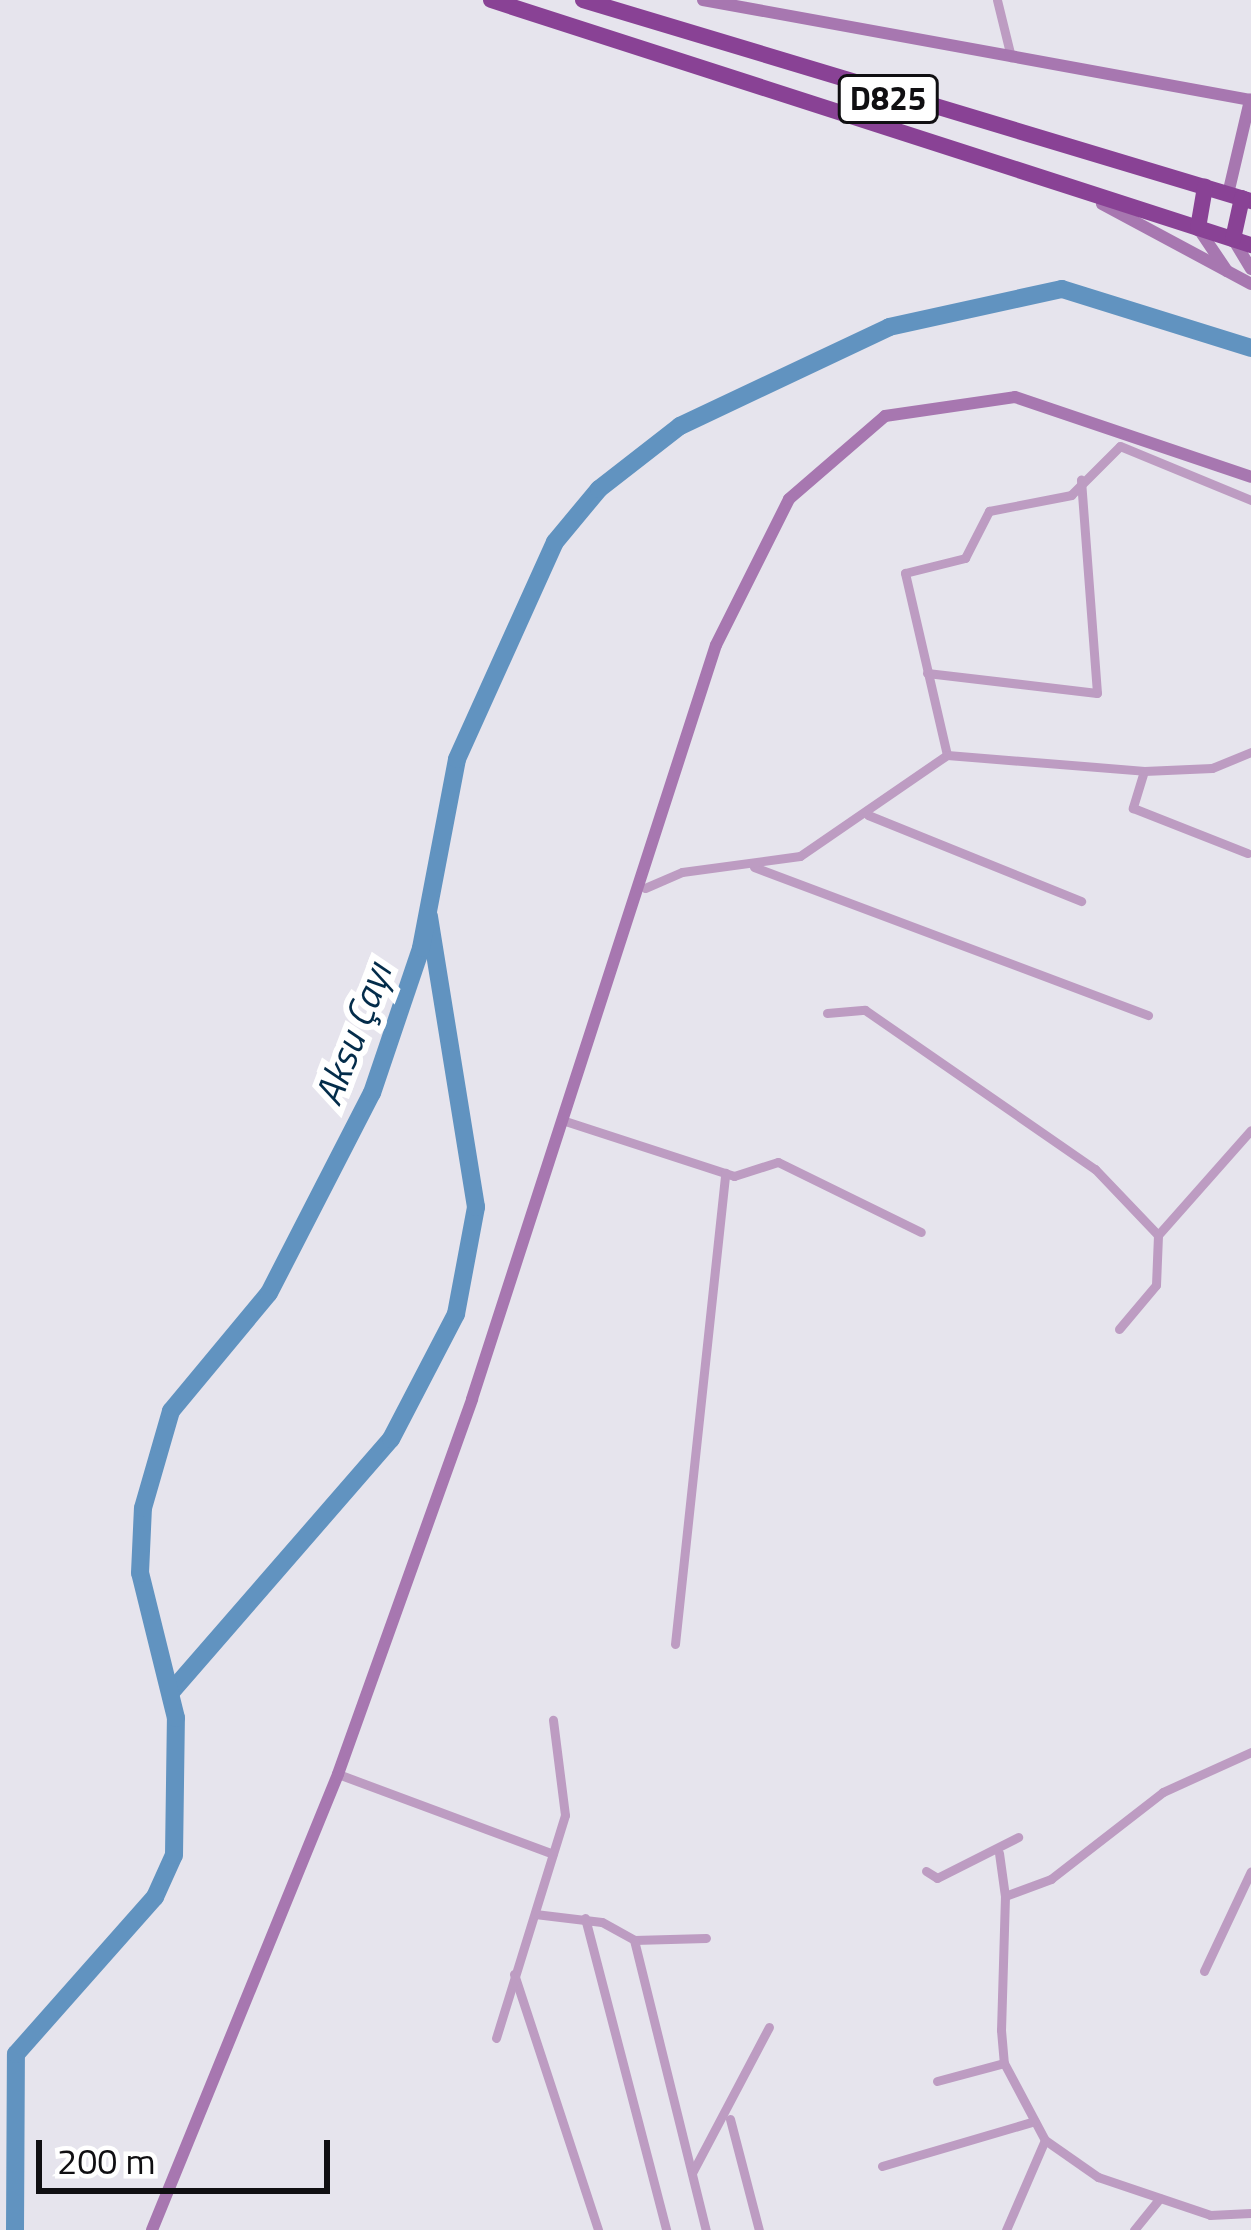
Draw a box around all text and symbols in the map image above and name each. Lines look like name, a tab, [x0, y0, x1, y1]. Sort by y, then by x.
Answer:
road number: D825	[837, 72, 939, 126]
water label: Aksu Çayı	[305, 956, 401, 1112]
scale bar	[42, 2116, 336, 2190]
text: 200 m	[57, 2133, 156, 2188]

